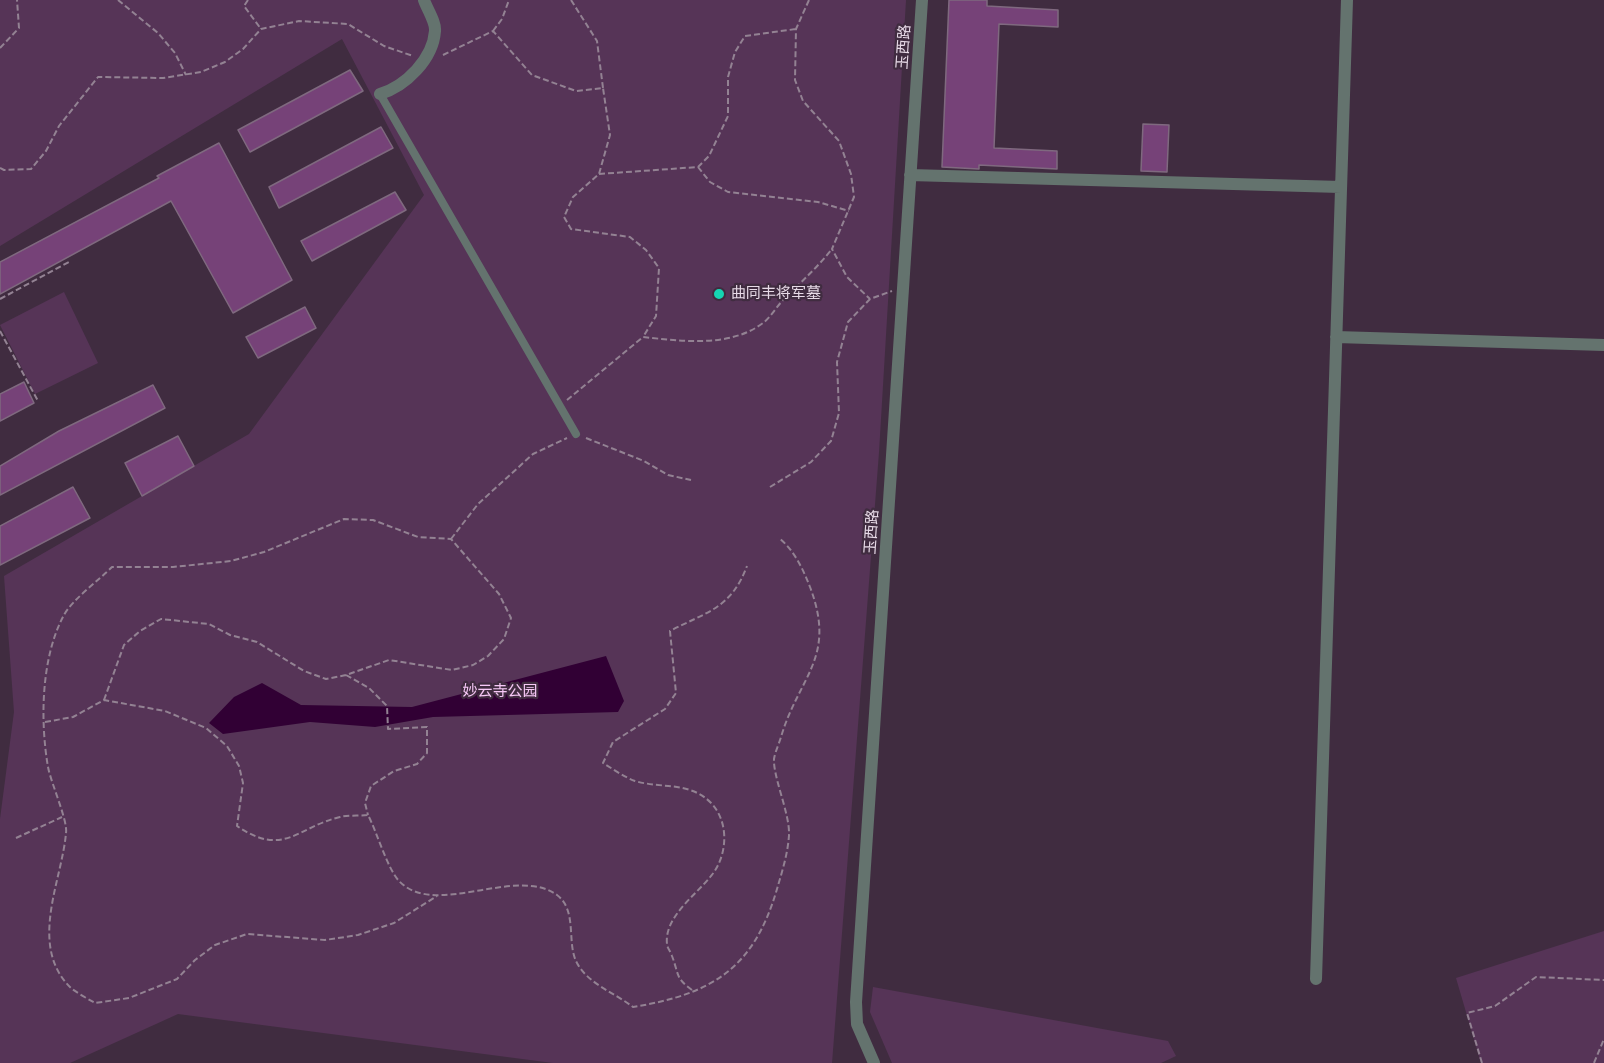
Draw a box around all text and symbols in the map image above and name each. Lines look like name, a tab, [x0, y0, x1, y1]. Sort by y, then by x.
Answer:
street label: 玉西路	[893, 24, 915, 70]
place label: 曲同丰将军墓	[731, 285, 821, 303]
marker: 曲同丰将军墓	[712, 287, 726, 301]
street label: 玉西路	[861, 509, 883, 555]
park label: 妙云寺公园	[463, 683, 537, 701]

